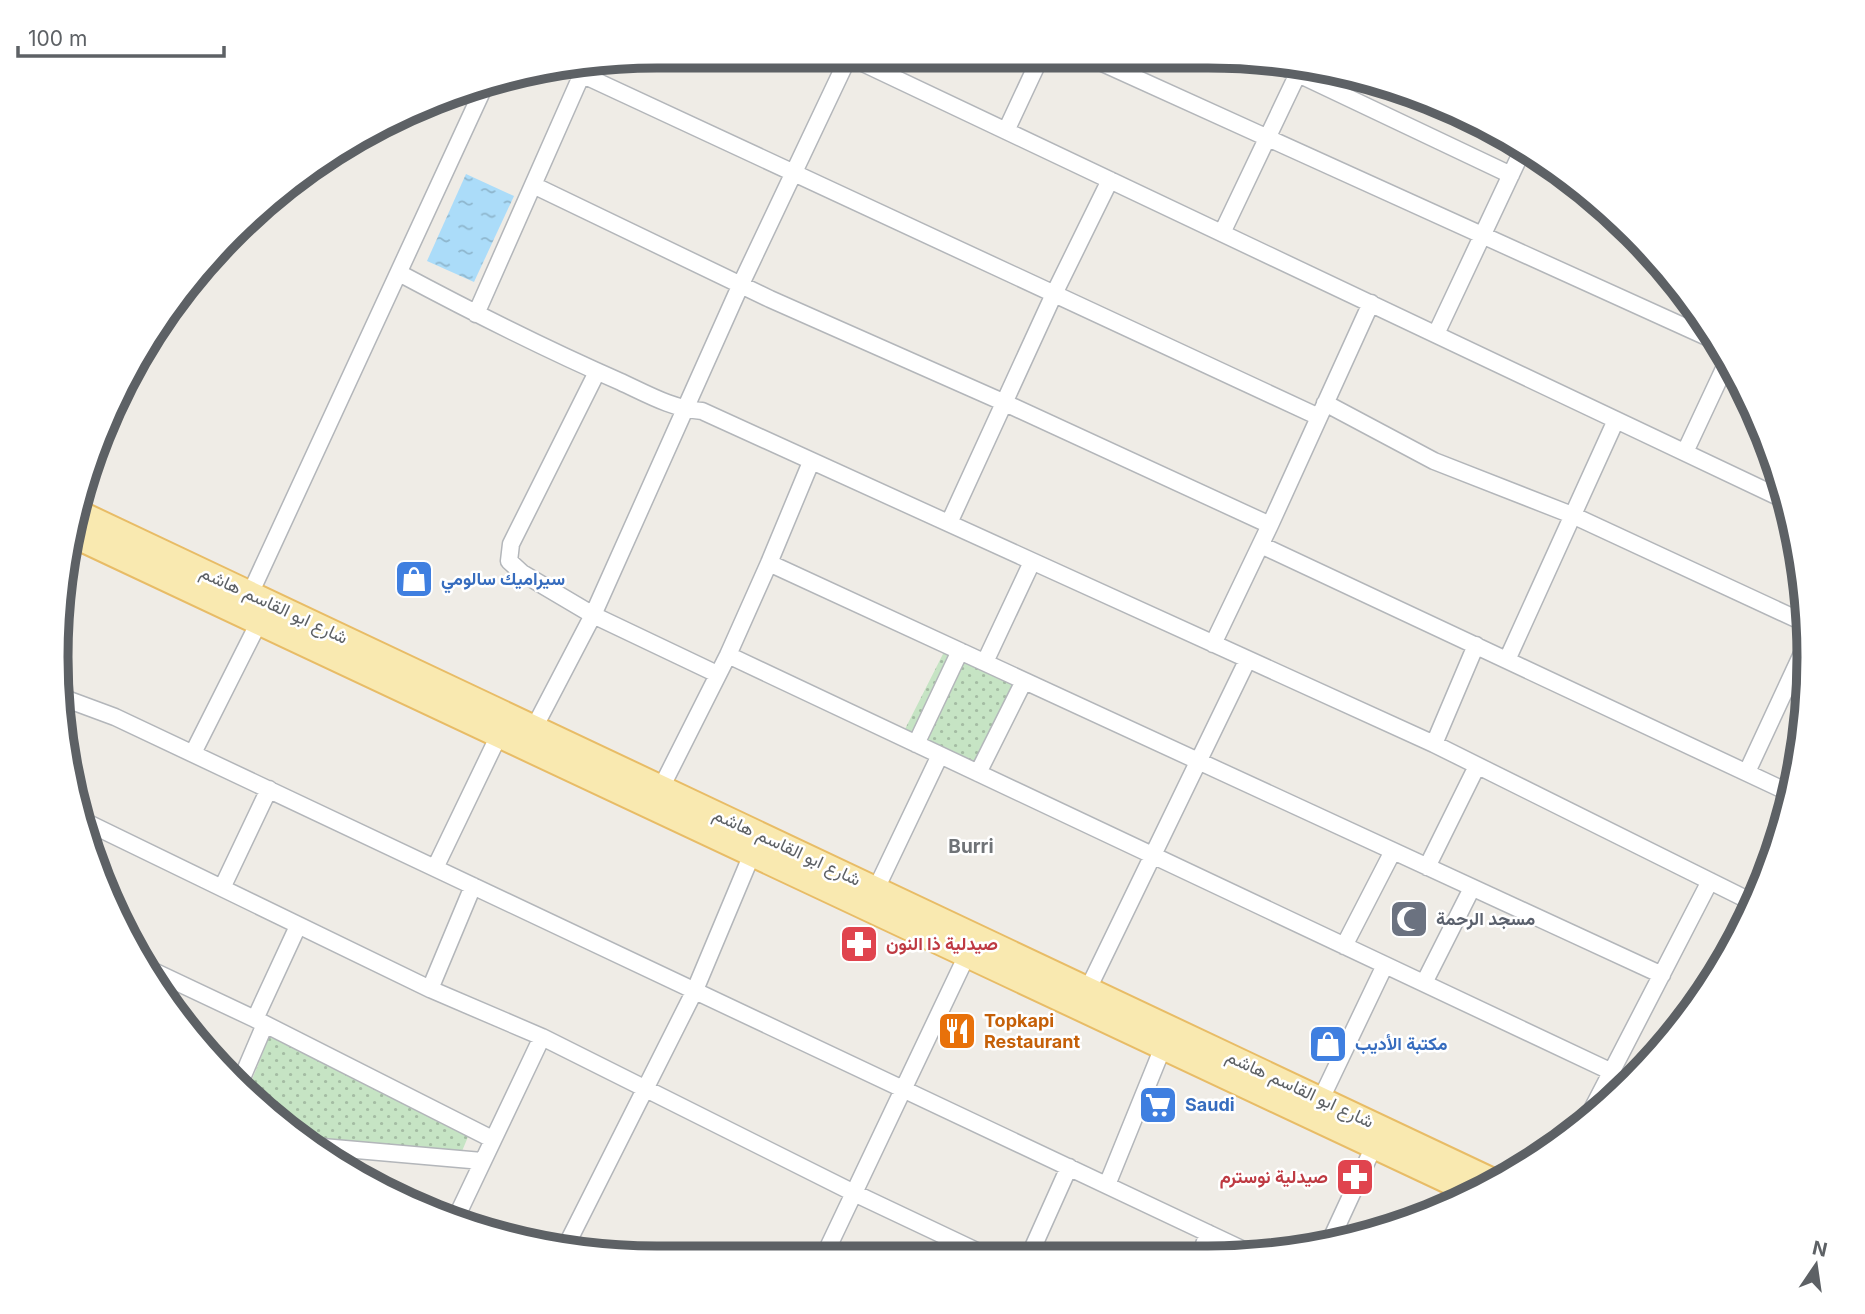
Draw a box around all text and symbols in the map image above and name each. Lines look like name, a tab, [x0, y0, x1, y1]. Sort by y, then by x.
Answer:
scale bar	[18, 14, 224, 58]
text: 100 m	[28, 26, 87, 51]
shop icon: سيراميك سالومي	[393, 558, 435, 600]
street label: شارع ابو القاسم هاشم	[196, 561, 351, 650]
place label: سيراميك سالومي	[441, 568, 565, 594]
street label: شارع ابو القاسم هاشم	[709, 803, 864, 892]
district label: Burri	[948, 835, 994, 858]
mosque icon: مسجد الرحمة	[1388, 898, 1430, 940]
place label: مسجد الرحمة	[1436, 908, 1535, 930]
pharmacy icon: صيدلية ذا النون	[838, 923, 880, 965]
place label: صيدلية ذا النون	[886, 933, 998, 955]
restaurant icon: Topkapi Restaurant	[936, 1010, 978, 1052]
place label: Topkapi Restaurant	[984, 1010, 1080, 1052]
shop icon: مكتبة الأديب	[1307, 1023, 1349, 1065]
place label: مكتبة الأديب	[1355, 1033, 1448, 1055]
street label: شارع ابو القاسم هاشم	[1222, 1045, 1377, 1134]
supermarket icon: Saudi	[1137, 1084, 1179, 1126]
place label: Saudi	[1185, 1094, 1235, 1115]
pharmacy icon: صيدلية نوسترم	[1334, 1156, 1376, 1198]
place label: صيدلية نوسترم	[1220, 1166, 1328, 1189]
north arrow	[1781, 1230, 1851, 1300]
text: N	[1810, 1236, 1829, 1262]

